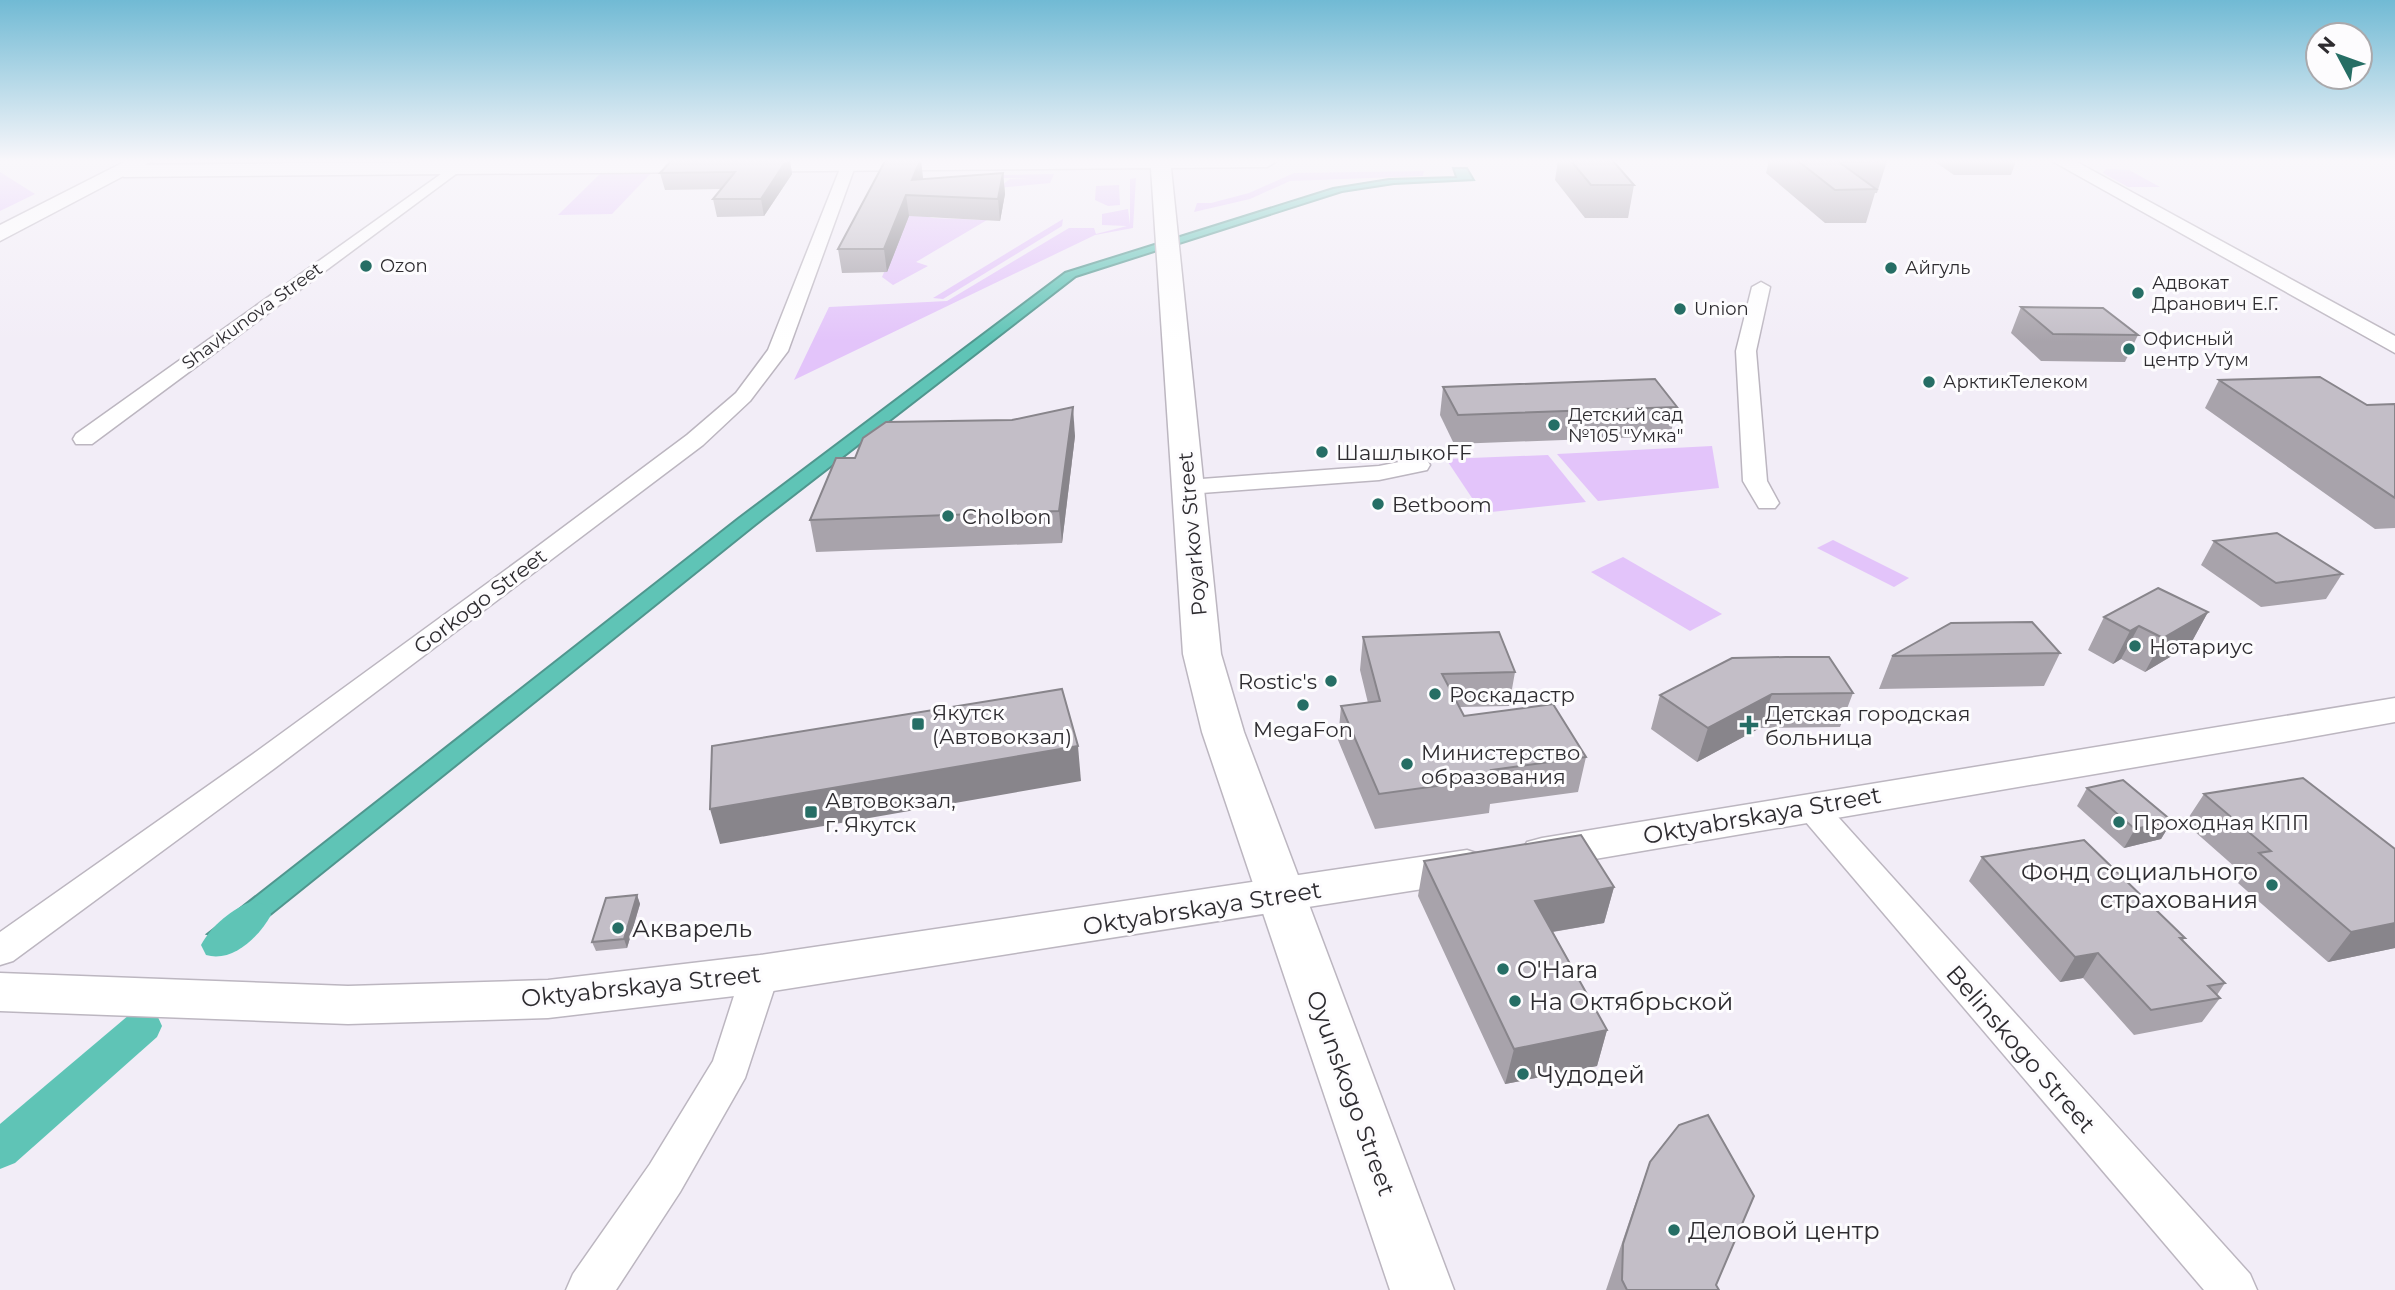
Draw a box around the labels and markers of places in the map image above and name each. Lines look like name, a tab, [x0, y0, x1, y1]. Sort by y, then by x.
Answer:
place label: Ozon	[380, 255, 428, 277]
place label: Айгуль	[1905, 257, 1970, 279]
marker: Ozon	[358, 258, 374, 274]
marker: Айгуль	[1883, 260, 1899, 276]
place label: Адвокат Дранович Е.Г.	[2152, 272, 2278, 315]
marker: Адвокат Дранович Е.Г.	[2130, 285, 2146, 301]
place label: Union	[1694, 298, 1749, 320]
marker: Union	[1672, 301, 1688, 317]
place label: Офисный центр Утум	[2143, 328, 2249, 371]
marker: Офисный центр Утум	[2121, 341, 2137, 357]
place label: АрктикТелеком	[1943, 371, 2088, 393]
marker: АрктикТелеком	[1921, 374, 1937, 390]
place label: Детский сад №105 "Умка"	[1568, 404, 1684, 447]
marker: Детский сад №105 "Умка"	[1546, 417, 1562, 433]
place label: ШашлыкоFF	[1336, 440, 1472, 465]
marker: ШашлыкоFF	[1314, 444, 1330, 460]
place label: Betboom	[1392, 492, 1492, 517]
marker: Betboom	[1370, 496, 1386, 512]
place label: Cholbon	[962, 504, 1052, 529]
marker: Cholbon	[940, 508, 956, 524]
place label: Нотариус	[2149, 634, 2254, 659]
marker: Нотариус	[2127, 638, 2143, 654]
place label: Rostic's	[1238, 669, 1317, 694]
marker: Rostic's	[1323, 673, 1339, 689]
place label: Роскадастр	[1449, 682, 1575, 707]
marker: Роскадастр	[1427, 686, 1443, 702]
marker: MegaFon	[1295, 697, 1311, 713]
place label: Якутск (Автовокзал)	[932, 700, 1072, 749]
place label: Детская городская больница	[1765, 701, 1971, 750]
marker: Детская городская больница	[1739, 715, 1759, 735]
marker: Якутск (Автовокзал)	[910, 716, 926, 732]
place label: MegaFon	[1253, 717, 1353, 742]
place label: Министерство образования	[1421, 740, 1580, 789]
marker: Министерство образования	[1399, 756, 1415, 772]
place label: Автовокзал, г. Якутск	[825, 788, 956, 837]
marker: Автовокзал, г. Якутск	[803, 804, 819, 820]
place label: Проходная КПП	[2133, 810, 2309, 835]
marker: Проходная КПП	[2111, 814, 2127, 830]
place label: Фонд социального страхования	[2021, 857, 2258, 914]
marker: Фонд социального страхования	[2264, 877, 2280, 893]
place label: Акварель	[632, 914, 752, 943]
marker: Акварель	[610, 920, 626, 936]
place label: O'Hara	[1517, 955, 1598, 984]
marker: O'Hara	[1495, 961, 1511, 977]
place label: На Октябрьской	[1529, 987, 1733, 1016]
marker: На Октябрьской	[1507, 993, 1523, 1009]
place label: Чудодей	[1537, 1060, 1645, 1089]
marker: Чудодей	[1515, 1066, 1531, 1082]
place label: Деловой центр	[1688, 1216, 1880, 1245]
marker: Деловой центр	[1666, 1222, 1682, 1238]

